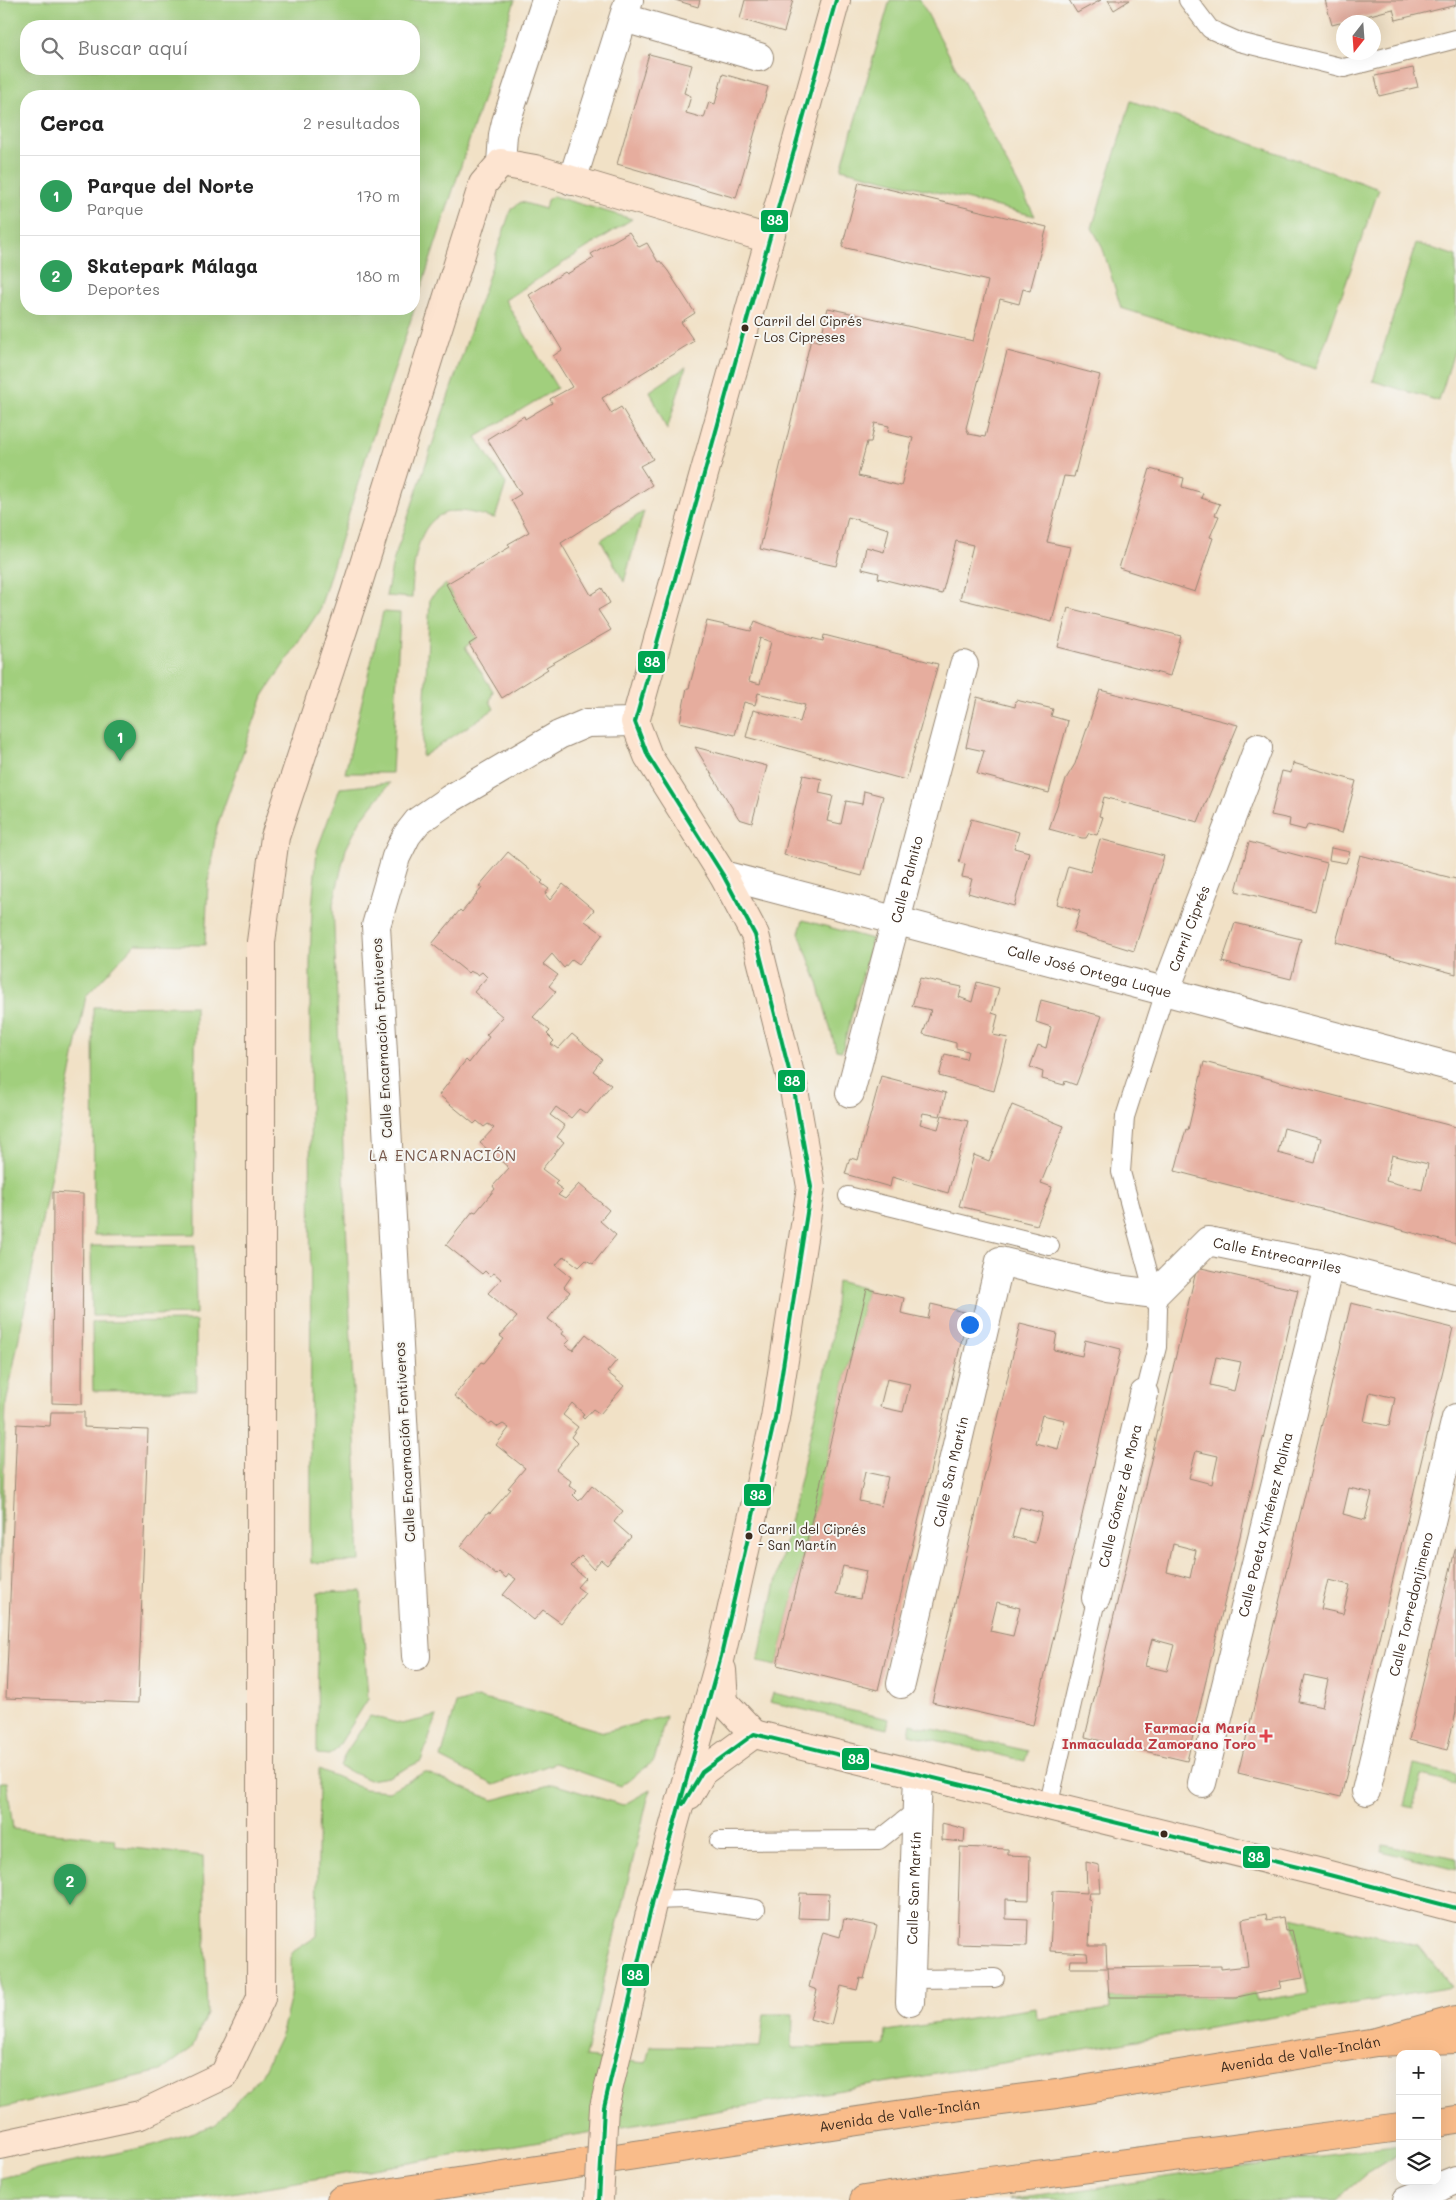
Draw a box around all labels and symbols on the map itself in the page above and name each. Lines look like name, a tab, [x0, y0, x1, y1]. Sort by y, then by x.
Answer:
north arrow	[1336, 15, 1381, 60]
line badge: 38	[760, 209, 789, 233]
text: 38	[766, 210, 784, 229]
place label: Carril del Ciprés - Los Cipreses	[754, 312, 862, 345]
marker: Carril del Ciprés - Los Cipreses	[740, 323, 750, 333]
line badge: 38	[637, 650, 666, 674]
text: 38	[643, 652, 661, 671]
pin: 1	[104, 720, 136, 761]
street label: Calle Palmito	[886, 834, 927, 925]
street label: Carril Ciprés	[1164, 882, 1214, 974]
street label: Calle Encarnación Fontiveros	[367, 937, 396, 1139]
street label: Calle José Ortega Luque	[1005, 940, 1174, 1002]
line badge: 38	[777, 1069, 806, 1093]
text: 38	[783, 1071, 801, 1090]
district label: LA ENCARNACIÓN	[369, 1145, 517, 1165]
street label: Calle Entrecarriles	[1212, 1232, 1344, 1278]
your location	[957, 1312, 983, 1338]
street label: Calle Encarnación Fontiveros	[390, 1341, 419, 1543]
street label: Calle San Martín	[928, 1414, 972, 1529]
street label: Calle Gómez de Mora	[1093, 1422, 1146, 1569]
street label: Calle Poeta Ximénez Molina	[1233, 1430, 1297, 1619]
line badge: 38	[743, 1483, 772, 1507]
text: 38	[749, 1485, 767, 1504]
place label: Carril del Ciprés - San Martín	[758, 1520, 866, 1553]
street label: Calle Torredonjimeno	[1384, 1530, 1437, 1678]
marker: Carril del Ciprés - San Martín	[744, 1531, 754, 1541]
place label: Farmacia María Inmaculada Zamorano Toro	[1062, 1718, 1256, 1753]
marker: Farmacia María Inmaculada Zamorano Toro	[1260, 1730, 1272, 1742]
line badge: 38	[841, 1747, 870, 1771]
text: 38	[847, 1749, 865, 1768]
unlabelled marker	[1159, 1829, 1169, 1839]
street label: Calle San Martín	[902, 1831, 925, 1945]
line badge: 38	[1242, 1845, 1271, 1869]
text: 38	[1247, 1847, 1265, 1866]
pin: 2	[54, 1864, 86, 1905]
line badge: 38	[621, 1963, 650, 1987]
text: 38	[626, 1965, 644, 1984]
street label: Avenida de Valle-Inclán	[1218, 2031, 1382, 2076]
street label: Avenida de Valle-Inclán	[818, 2094, 981, 2136]

